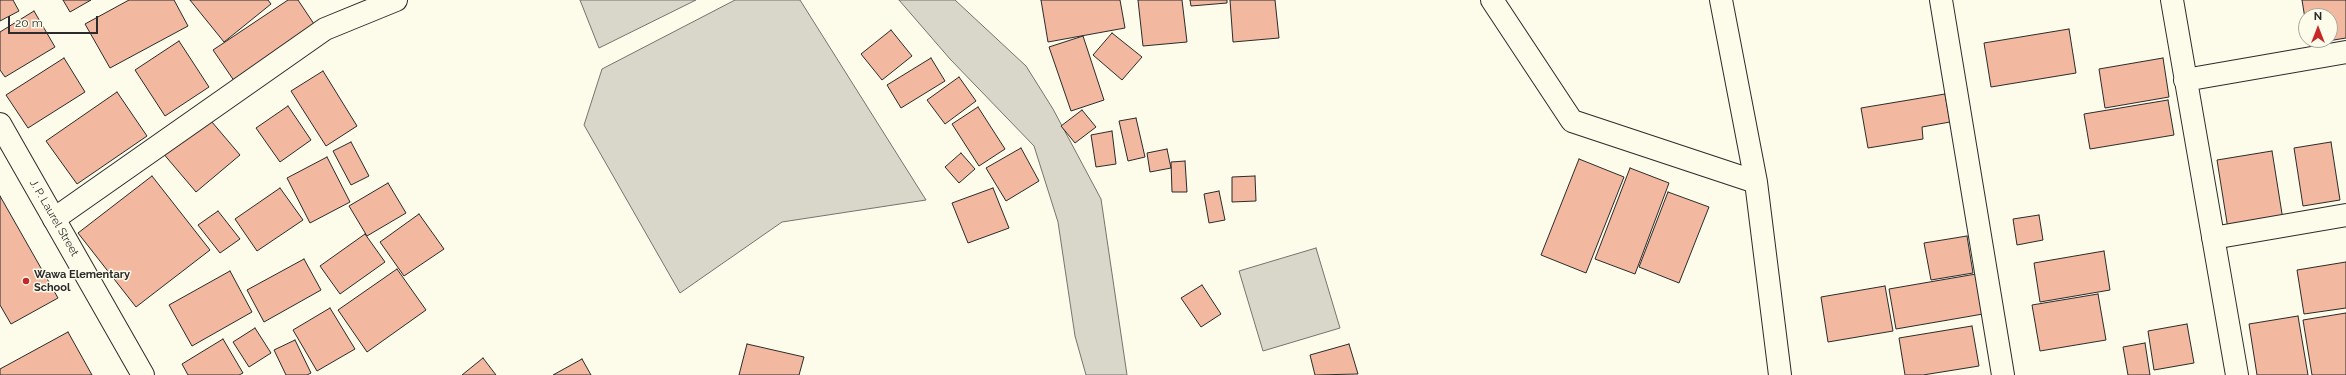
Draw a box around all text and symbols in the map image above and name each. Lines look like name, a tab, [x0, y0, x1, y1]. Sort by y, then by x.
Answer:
scale bar	[10, 8, 100, 34]
north arrow	[2298, 8, 2338, 48]
text: N	[2314, 10, 2322, 23]
text: 20 m	[15, 16, 43, 30]
street label: J. P. Laurel Street	[27, 177, 81, 259]
place label: Wawa Elementary School	[34, 268, 130, 294]
marker: Wawa Elementary School	[21, 276, 31, 286]

